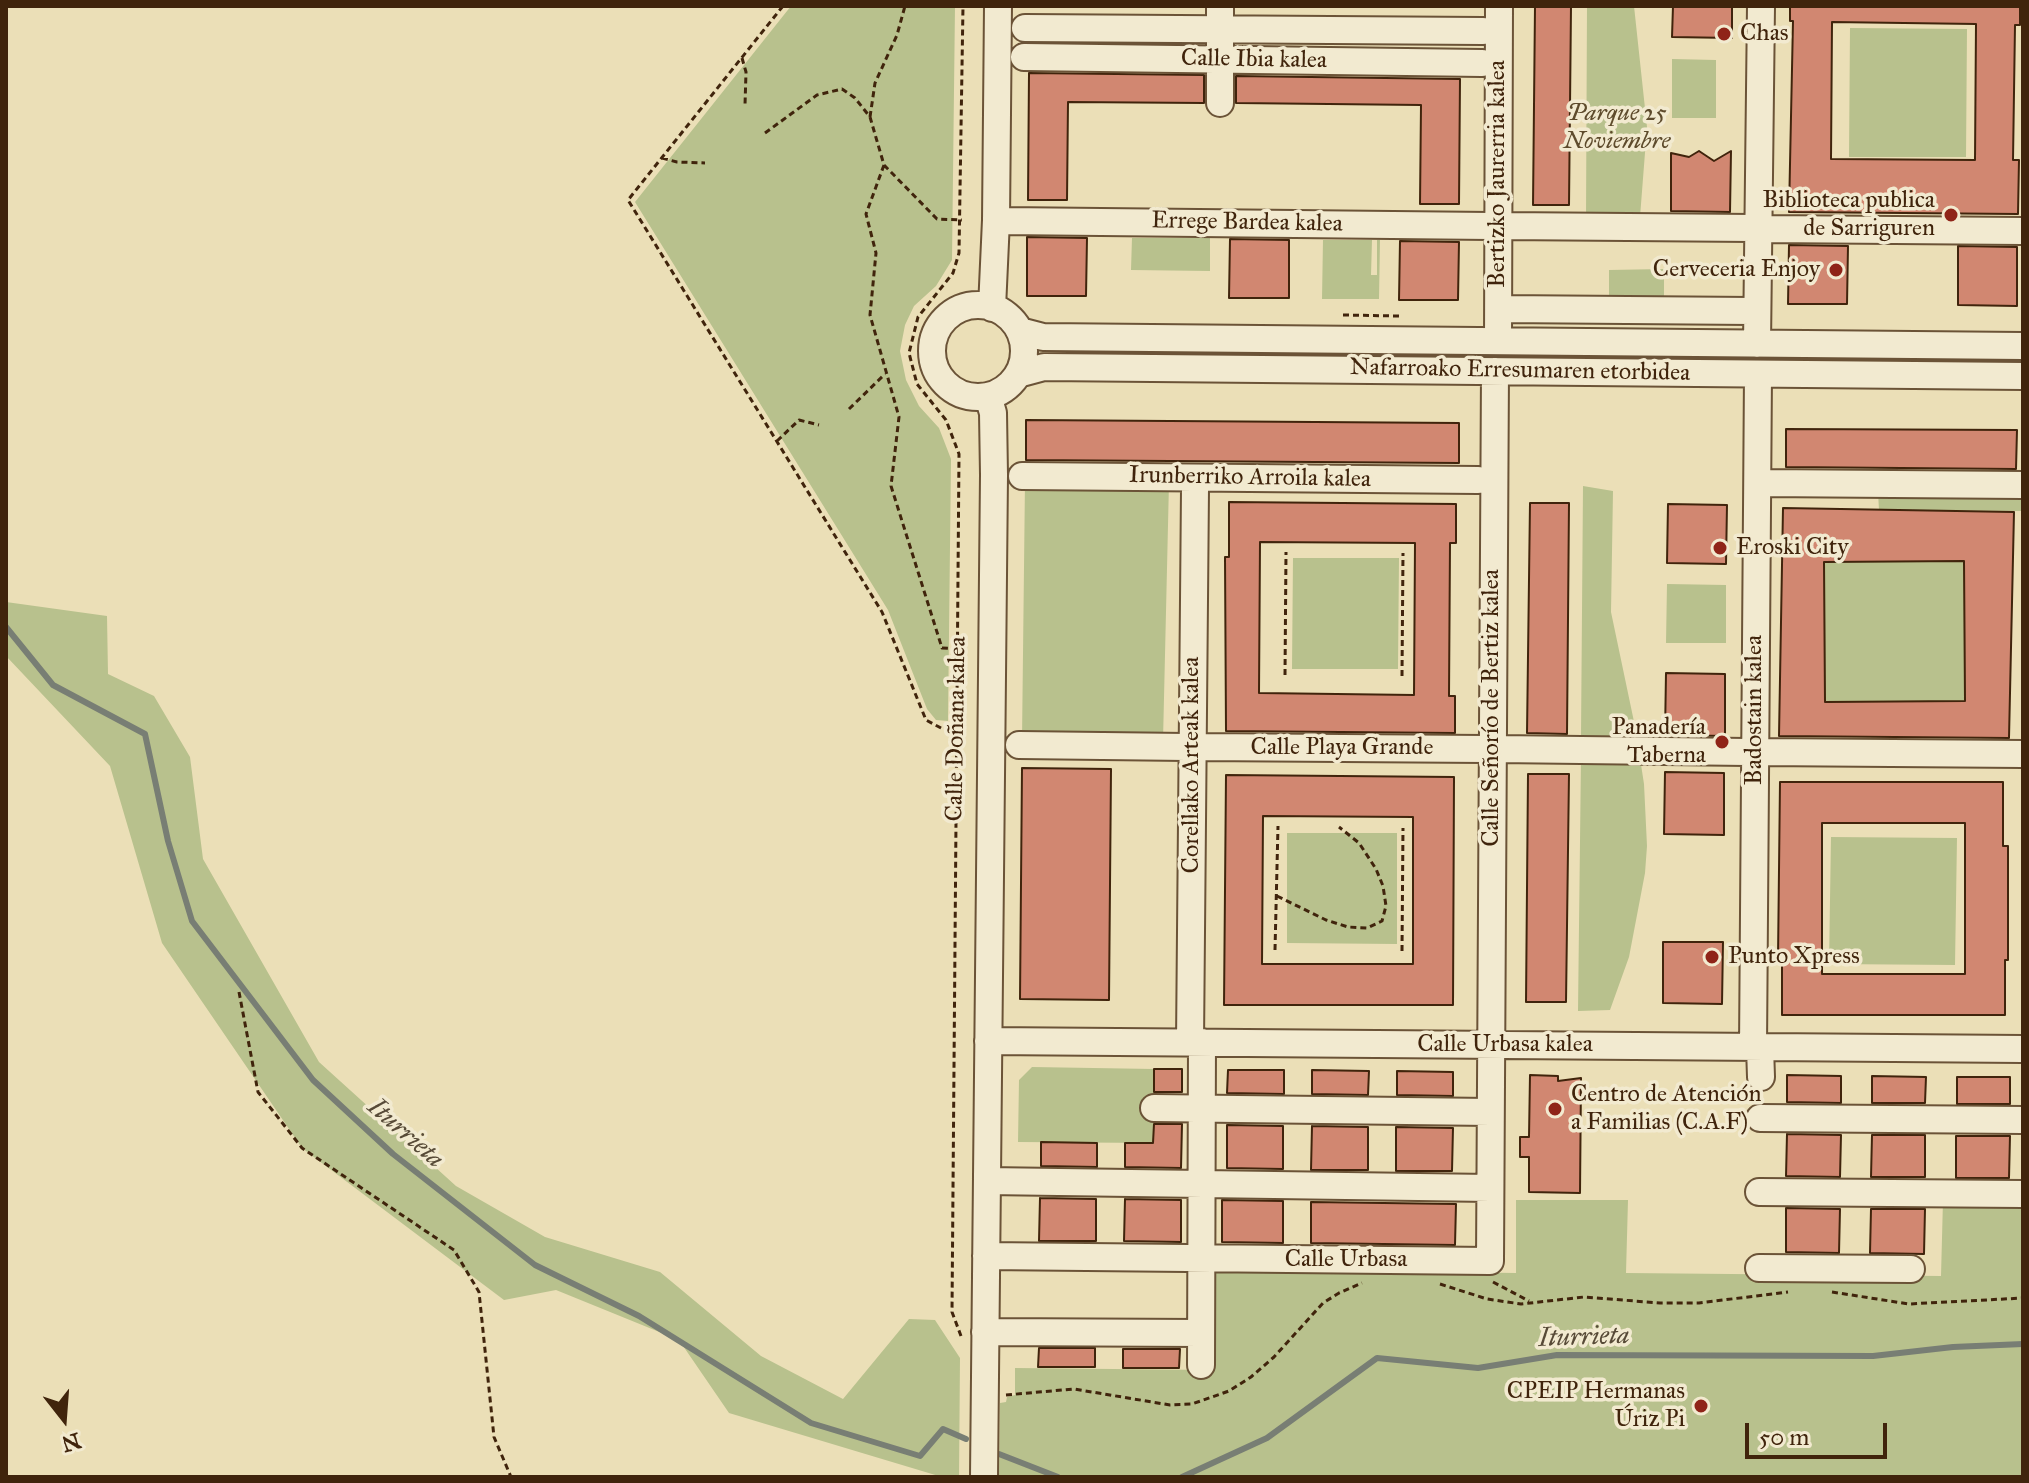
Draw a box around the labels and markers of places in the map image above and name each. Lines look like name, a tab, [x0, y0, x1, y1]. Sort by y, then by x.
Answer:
place label: Chas	[1740, 20, 1789, 48]
marker: Chas	[1715, 25, 1733, 43]
place label: Biblioteca publica de Sarriguren	[1762, 187, 1935, 243]
marker: Biblioteca publica de Sarriguren	[1942, 206, 1960, 224]
place label: Cerveceria Enjoy	[1653, 256, 1820, 284]
marker: Cerveceria Enjoy	[1827, 261, 1845, 279]
place label: Eroski City	[1736, 534, 1849, 562]
marker: Eroski City	[1711, 539, 1729, 557]
place label: Panadería Taberna	[1612, 714, 1706, 770]
marker: Panadería Taberna	[1713, 733, 1731, 751]
place label: Punto Xpress	[1728, 943, 1860, 971]
marker: Punto Xpress	[1703, 948, 1721, 966]
place label: Centro de Atención a Familias (C.A.F)	[1571, 1081, 1762, 1137]
marker: Centro de Atención a Familias (C.A.F)	[1546, 1100, 1564, 1118]
place label: CPEIP Hermanas Úriz Pi	[1507, 1378, 1685, 1434]
marker: CPEIP Hermanas Úriz Pi	[1692, 1397, 1710, 1415]

